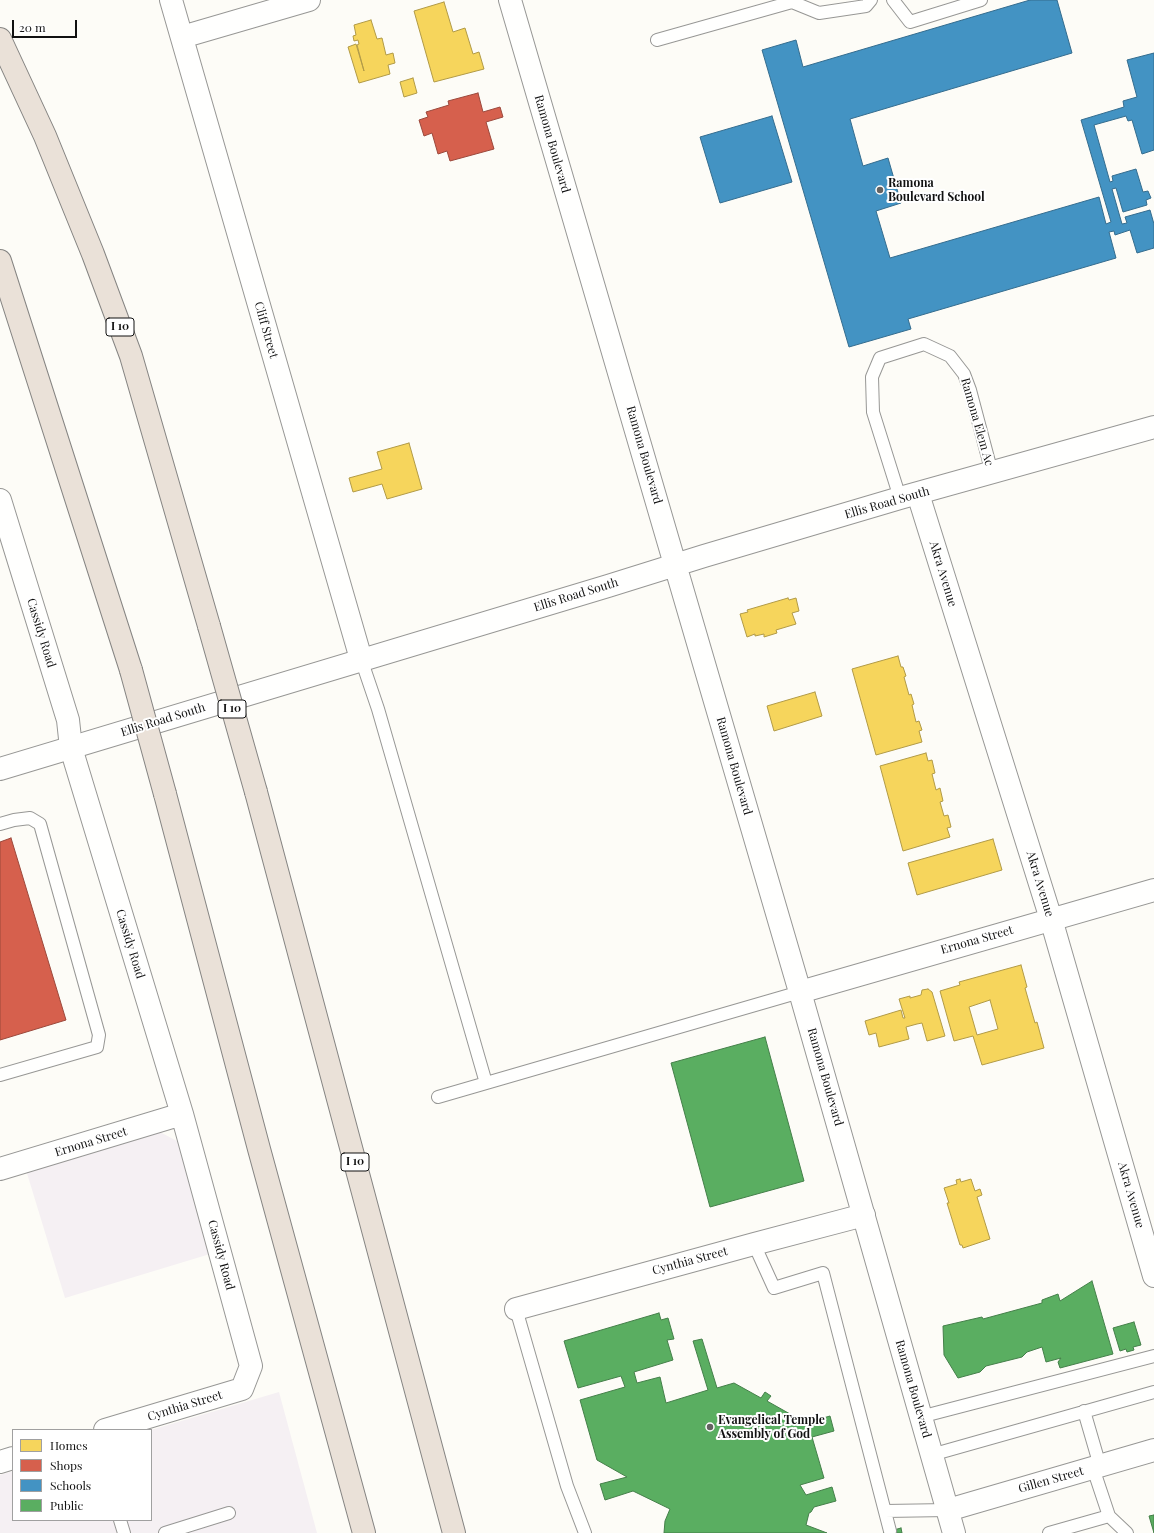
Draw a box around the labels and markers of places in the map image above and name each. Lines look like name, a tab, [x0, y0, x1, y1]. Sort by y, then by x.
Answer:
place label: Ramona Boulevard School	[888, 176, 985, 204]
marker: Ramona Boulevard School	[875, 185, 885, 195]
place label: Evangelical Temple Assembly of God	[718, 1413, 825, 1441]
marker: Evangelical Temple Assembly of God	[705, 1422, 715, 1432]

